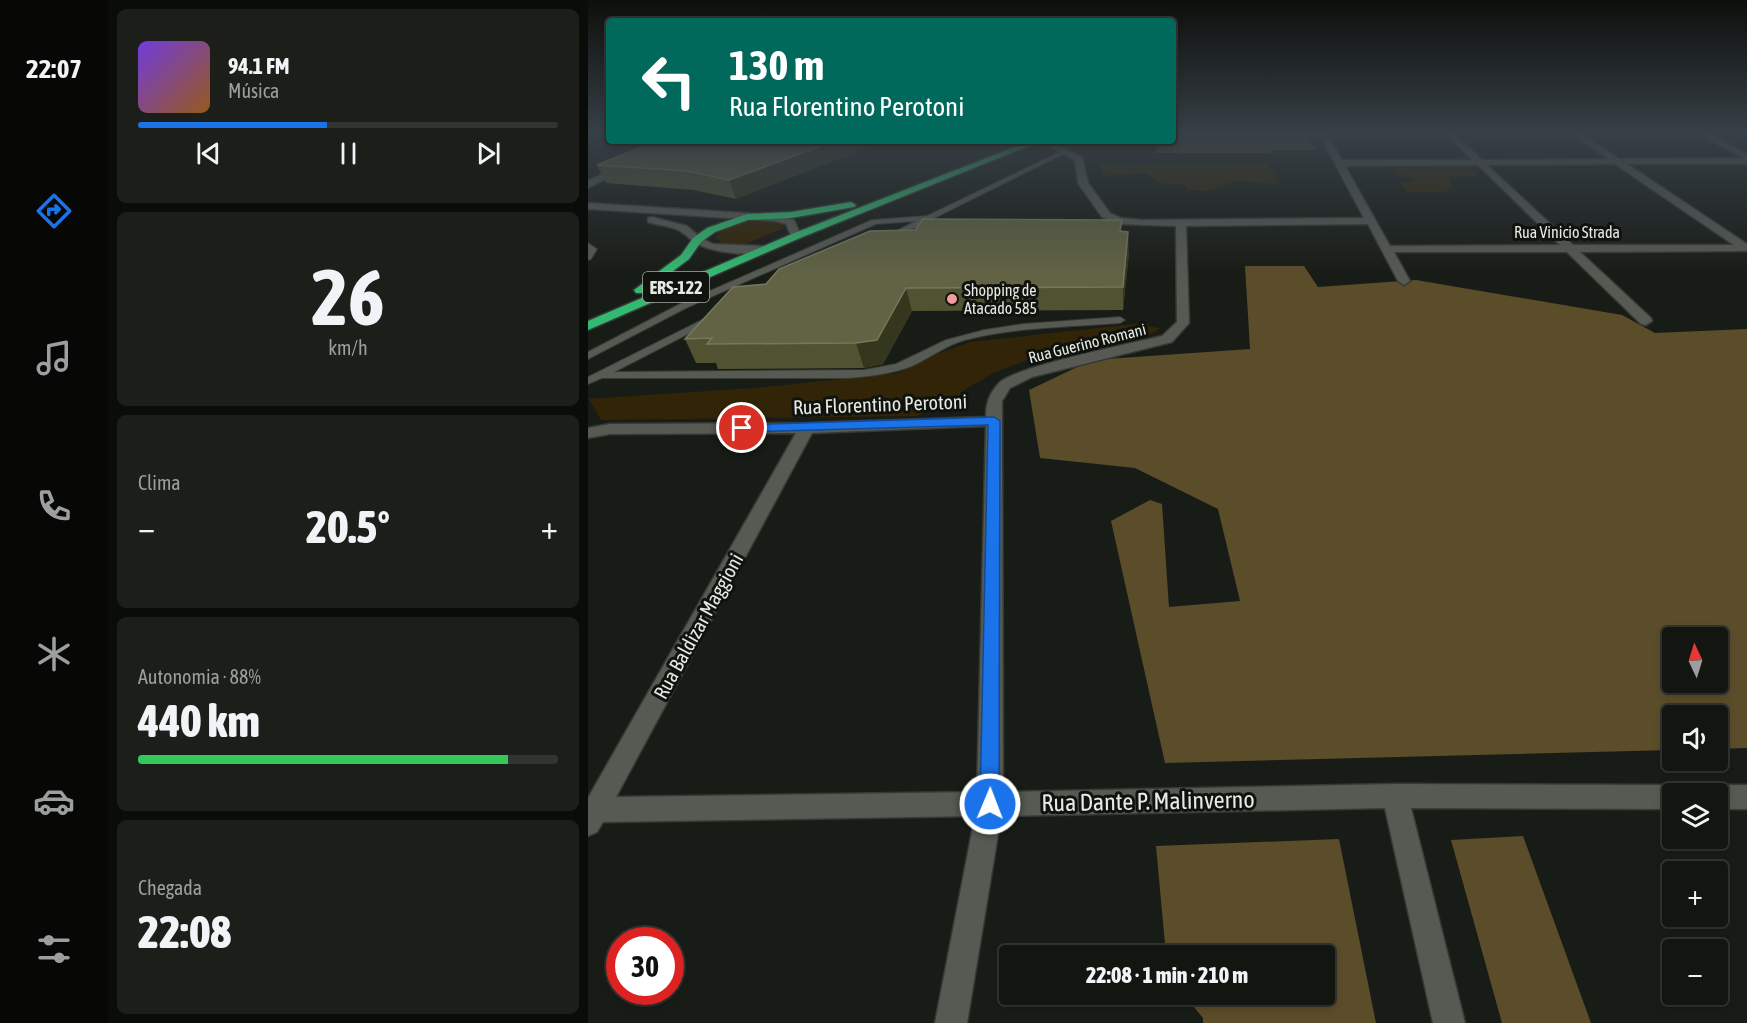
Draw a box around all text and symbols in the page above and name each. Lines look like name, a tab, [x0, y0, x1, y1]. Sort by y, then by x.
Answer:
text: 130 m	[729, 41, 824, 89]
icon: left	[630, 42, 708, 120]
text: 22:07	[26, 53, 82, 84]
text: 94.1 FM	[228, 53, 290, 79]
text: Música	[228, 79, 279, 102]
text: Rua Florentino Perotoni	[729, 91, 964, 122]
icon: previous	[192, 137, 225, 170]
icon: pause	[332, 137, 365, 170]
icon: next	[472, 137, 505, 170]
icon: directions	[33, 190, 75, 232]
street label: Rua Vinicio Strada	[1514, 223, 1620, 241]
text: 26	[311, 252, 385, 342]
road number: ERS-122	[643, 272, 709, 302]
place label: Shopping de Atacado 585	[964, 281, 1037, 317]
marker: Shopping de Atacado 585	[945, 292, 959, 306]
street label: Rua Guerino Romani	[1026, 320, 1148, 366]
text: km/h	[328, 336, 368, 359]
icon: music	[33, 337, 75, 379]
street label: Rua Florentino Perotoni	[792, 389, 968, 419]
pin	[716, 402, 767, 453]
icon: arrive	[725, 411, 758, 444]
text: Clima	[138, 471, 181, 494]
icon: phone	[33, 485, 75, 527]
text: 20.5°	[306, 501, 390, 553]
text: −	[138, 508, 155, 546]
text: +	[541, 508, 558, 546]
street label: Rua Baldizar Maggioni	[649, 549, 747, 703]
north arrow	[1662, 627, 1728, 693]
map controls	[1662, 627, 1728, 1005]
icon: climate	[33, 633, 75, 675]
text: Autonomia · 88%	[138, 665, 261, 688]
text: 440 km	[138, 695, 260, 747]
button: sound	[1662, 705, 1728, 771]
position arrow	[958, 772, 1022, 836]
icon: car	[33, 780, 75, 822]
button: layers	[1662, 783, 1728, 849]
street label: Rua Dante P. Malinverno	[1041, 786, 1255, 816]
button: +	[1662, 861, 1728, 927]
text: Chegada	[138, 876, 202, 899]
text: 22:08	[138, 906, 232, 958]
speed limit sign: 30	[606, 927, 684, 1005]
icon: filters	[33, 928, 75, 970]
button: −	[1662, 939, 1728, 1005]
text: 22:08 · 1 min · 210 m	[1086, 962, 1248, 988]

